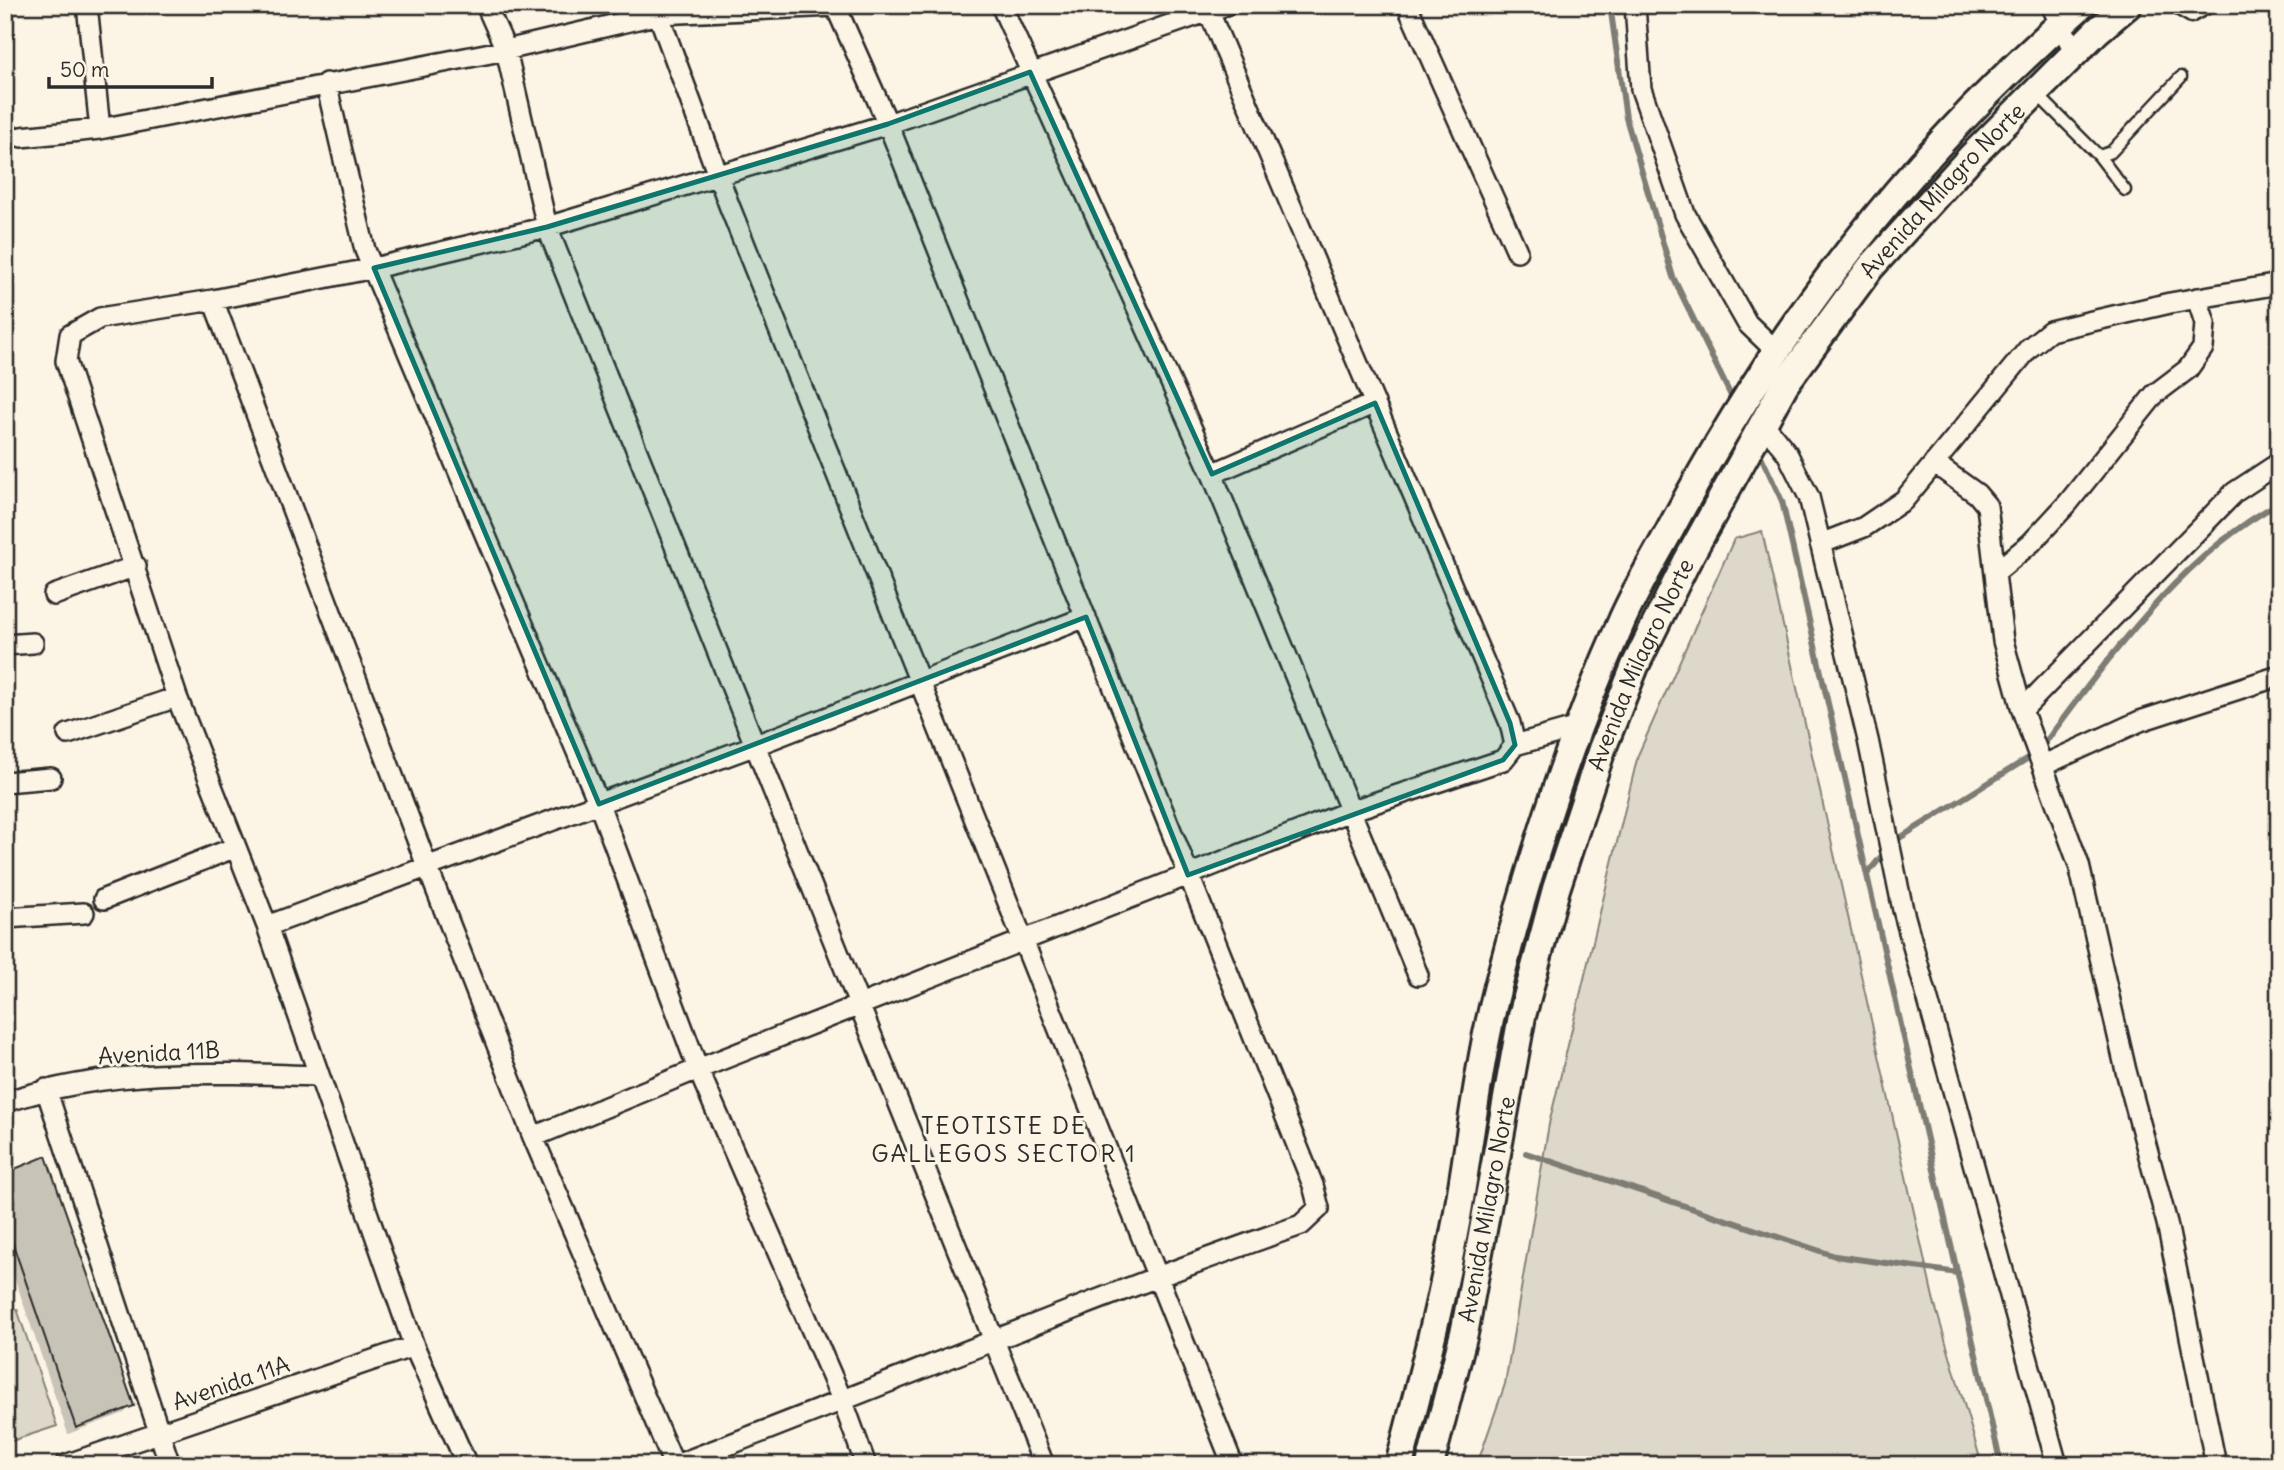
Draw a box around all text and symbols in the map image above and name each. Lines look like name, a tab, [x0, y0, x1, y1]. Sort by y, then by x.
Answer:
scale bar	[49, 46, 212, 90]
text: 50 m	[60, 56, 109, 83]
street label: Avenida Milagro Norte	[1853, 97, 2031, 283]
street label: Avenida Milagro Norte	[1581, 554, 1700, 774]
street label: Avenida 11B	[97, 1035, 221, 1070]
street label: Avenida Milagro Norte	[1451, 1094, 1521, 1325]
district label: TEOTISTE DE GALLEGOS SECTOR 1	[871, 1110, 1137, 1168]
street label: Avenida 11A	[169, 1349, 293, 1416]

